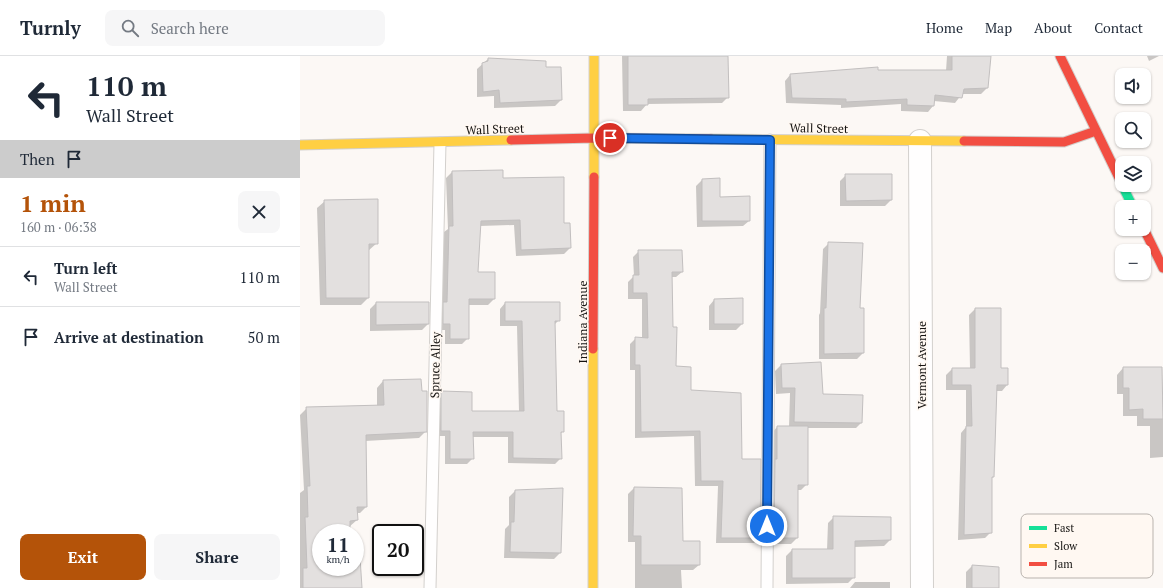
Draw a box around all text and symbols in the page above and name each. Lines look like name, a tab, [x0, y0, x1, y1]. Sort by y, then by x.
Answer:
search box	[105, 10, 385, 46]
text: Turnly	[20, 15, 81, 40]
icon: search	[119, 17, 141, 39]
text: Search here	[151, 18, 229, 38]
text: Home	[926, 18, 963, 37]
text: Map	[985, 18, 1012, 37]
text: About	[1034, 18, 1072, 37]
text: Contact	[1094, 18, 1143, 37]
text: 110 m	[86, 67, 167, 104]
map controls	[1115, 68, 1151, 280]
button: sound	[1115, 68, 1151, 104]
icon: left	[20, 72, 72, 124]
text: Wall Street	[86, 103, 174, 127]
button: search	[1115, 112, 1151, 148]
street label: Wall Street	[465, 120, 525, 138]
street label: Wall Street	[790, 120, 849, 136]
pin	[593, 121, 627, 155]
icon: arrive	[599, 127, 621, 149]
icon: arrive	[63, 148, 85, 170]
text: Then	[20, 149, 55, 169]
button: layers	[1115, 156, 1151, 192]
text: 1 min	[20, 187, 86, 219]
button: close	[238, 191, 280, 233]
button: +	[1115, 200, 1151, 236]
text: 160 m · 06:38	[20, 218, 97, 236]
button: −	[1115, 244, 1151, 280]
text: Turn left	[54, 258, 118, 278]
icon: left	[20, 266, 42, 288]
text: 110 m	[239, 267, 280, 287]
text: Wall Street	[54, 278, 118, 296]
street label: Indiana Avenue	[575, 281, 590, 363]
street label: Vermont Avenue	[914, 321, 929, 409]
icon: arrive	[20, 326, 42, 348]
text: Arrive at destination	[54, 327, 204, 347]
text: 50 m	[247, 327, 280, 347]
street label: Spruce Alley	[427, 331, 443, 398]
position arrow	[746, 505, 788, 547]
legend	[1021, 514, 1153, 578]
text: Fast	[1054, 521, 1074, 535]
speed limit sign: 20	[372, 524, 424, 576]
text: 11	[327, 531, 349, 558]
button: Exit	[20, 534, 146, 580]
button: Share	[154, 534, 280, 580]
text: Slow	[1054, 539, 1078, 553]
text: km/h	[326, 553, 350, 566]
text: Jam	[1054, 557, 1073, 571]

